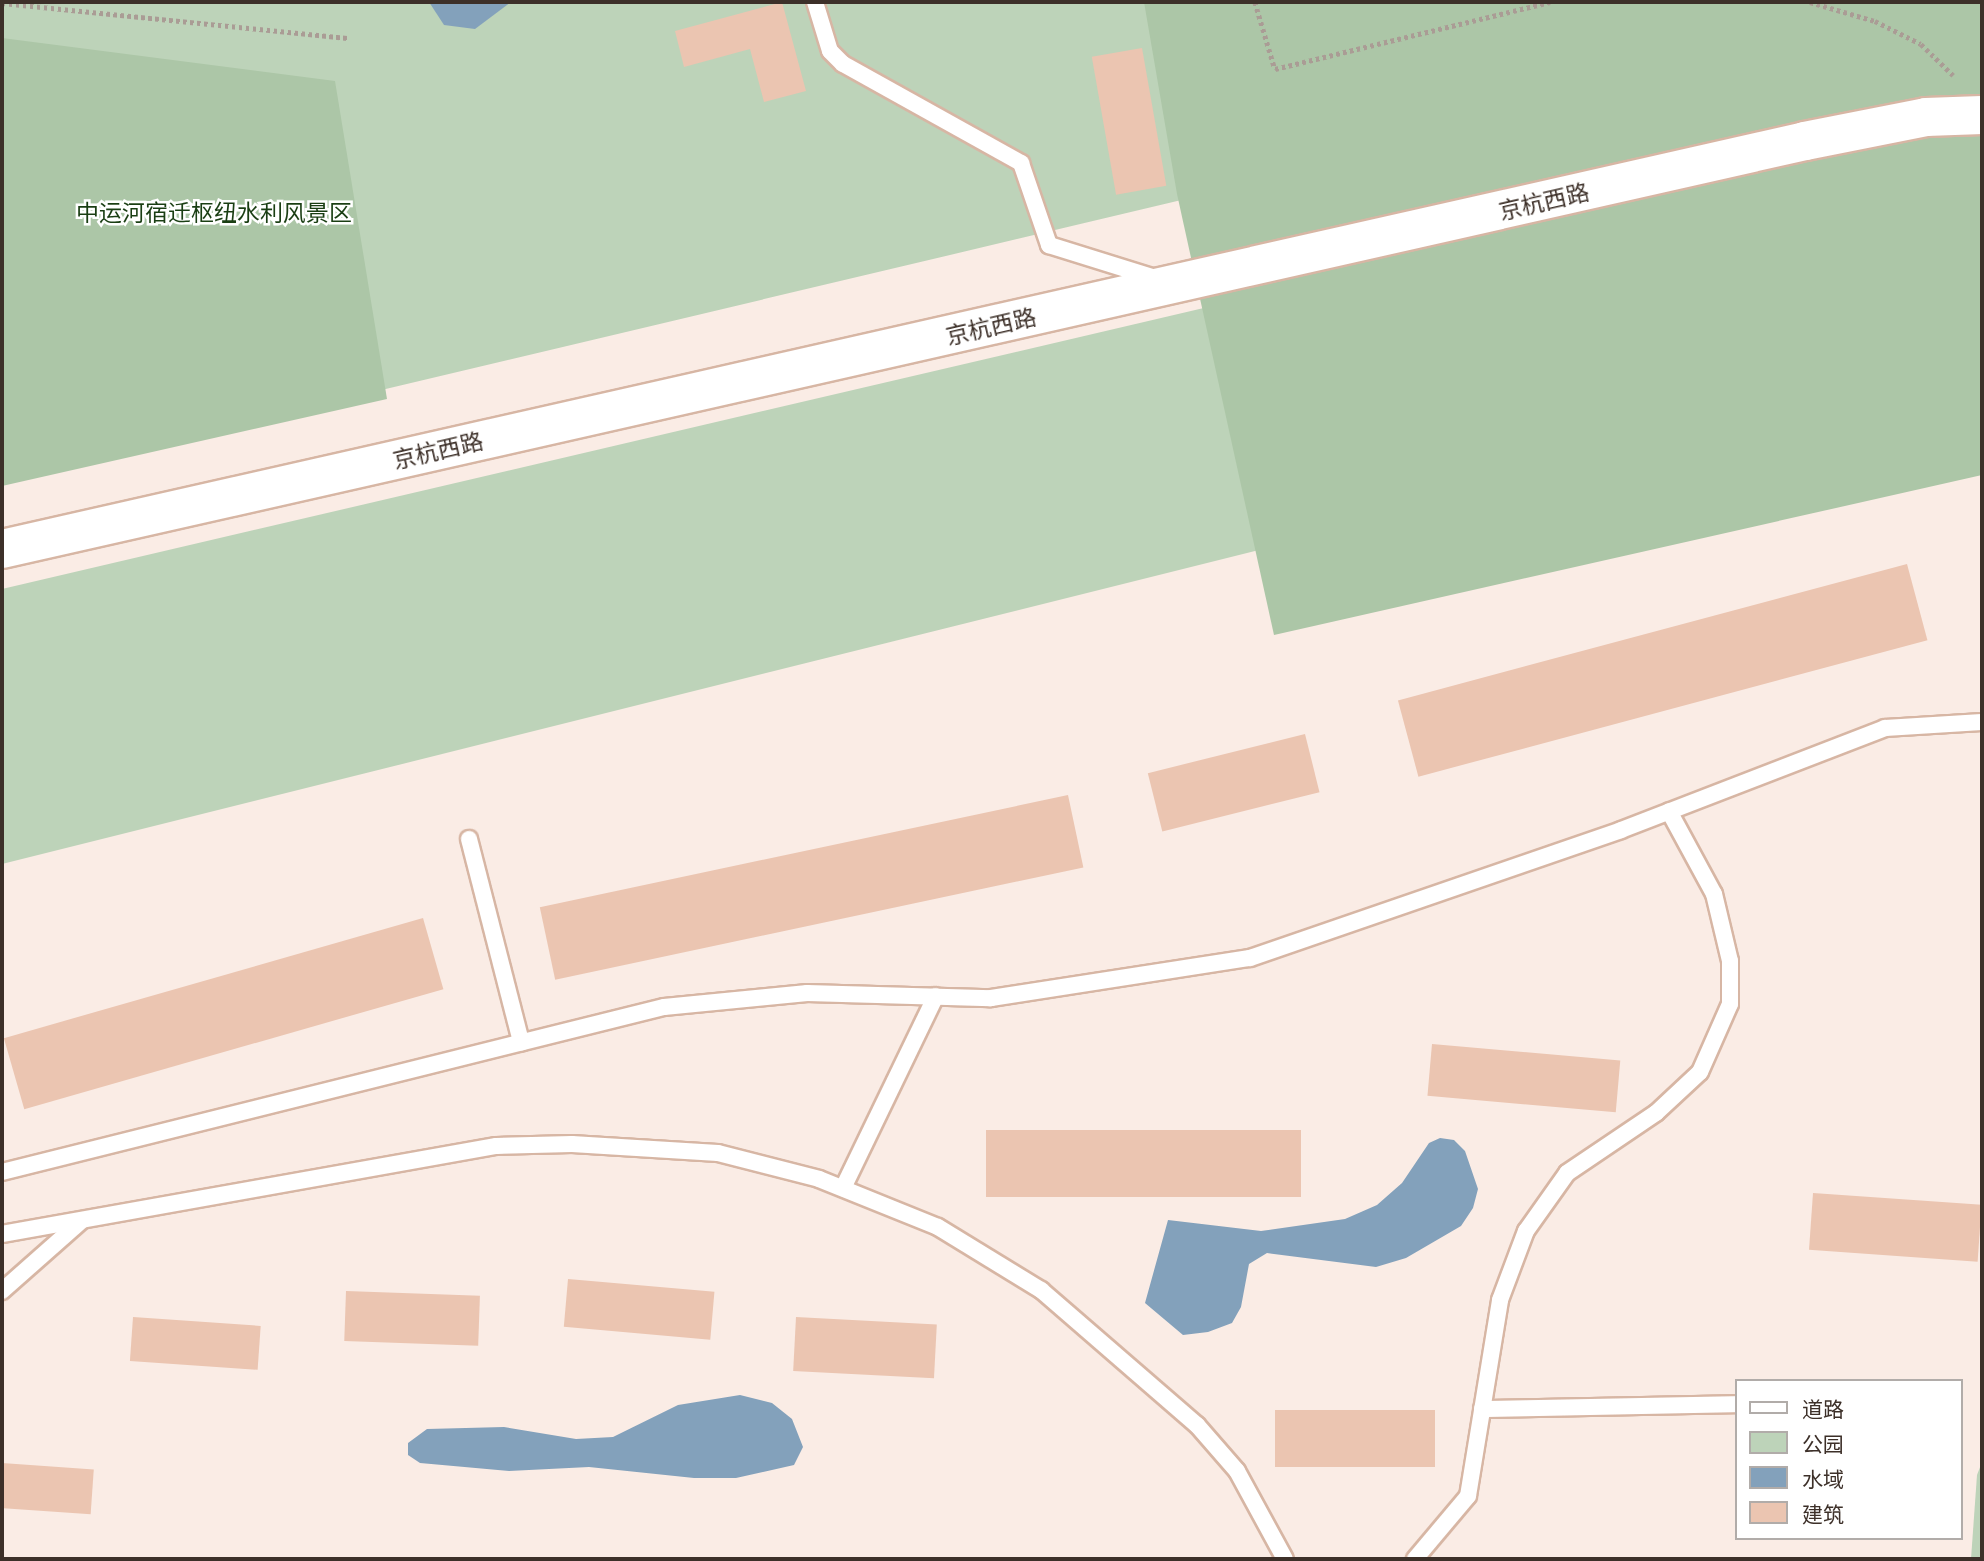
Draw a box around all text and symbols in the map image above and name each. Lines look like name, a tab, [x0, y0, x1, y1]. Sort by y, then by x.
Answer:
street label: 京杭西路	[1496, 178, 1592, 226]
park label: 中运河宿迁枢纽水利风景区	[76, 199, 352, 227]
street label: 京杭西路	[943, 303, 1039, 351]
street label: 京杭西路	[390, 427, 486, 475]
legend	[1736, 1379, 1963, 1540]
text: 道路	[1802, 1398, 1844, 1422]
text: 公园	[1802, 1433, 1844, 1457]
text: 水域	[1802, 1468, 1844, 1492]
text: 建筑	[1802, 1503, 1844, 1527]

